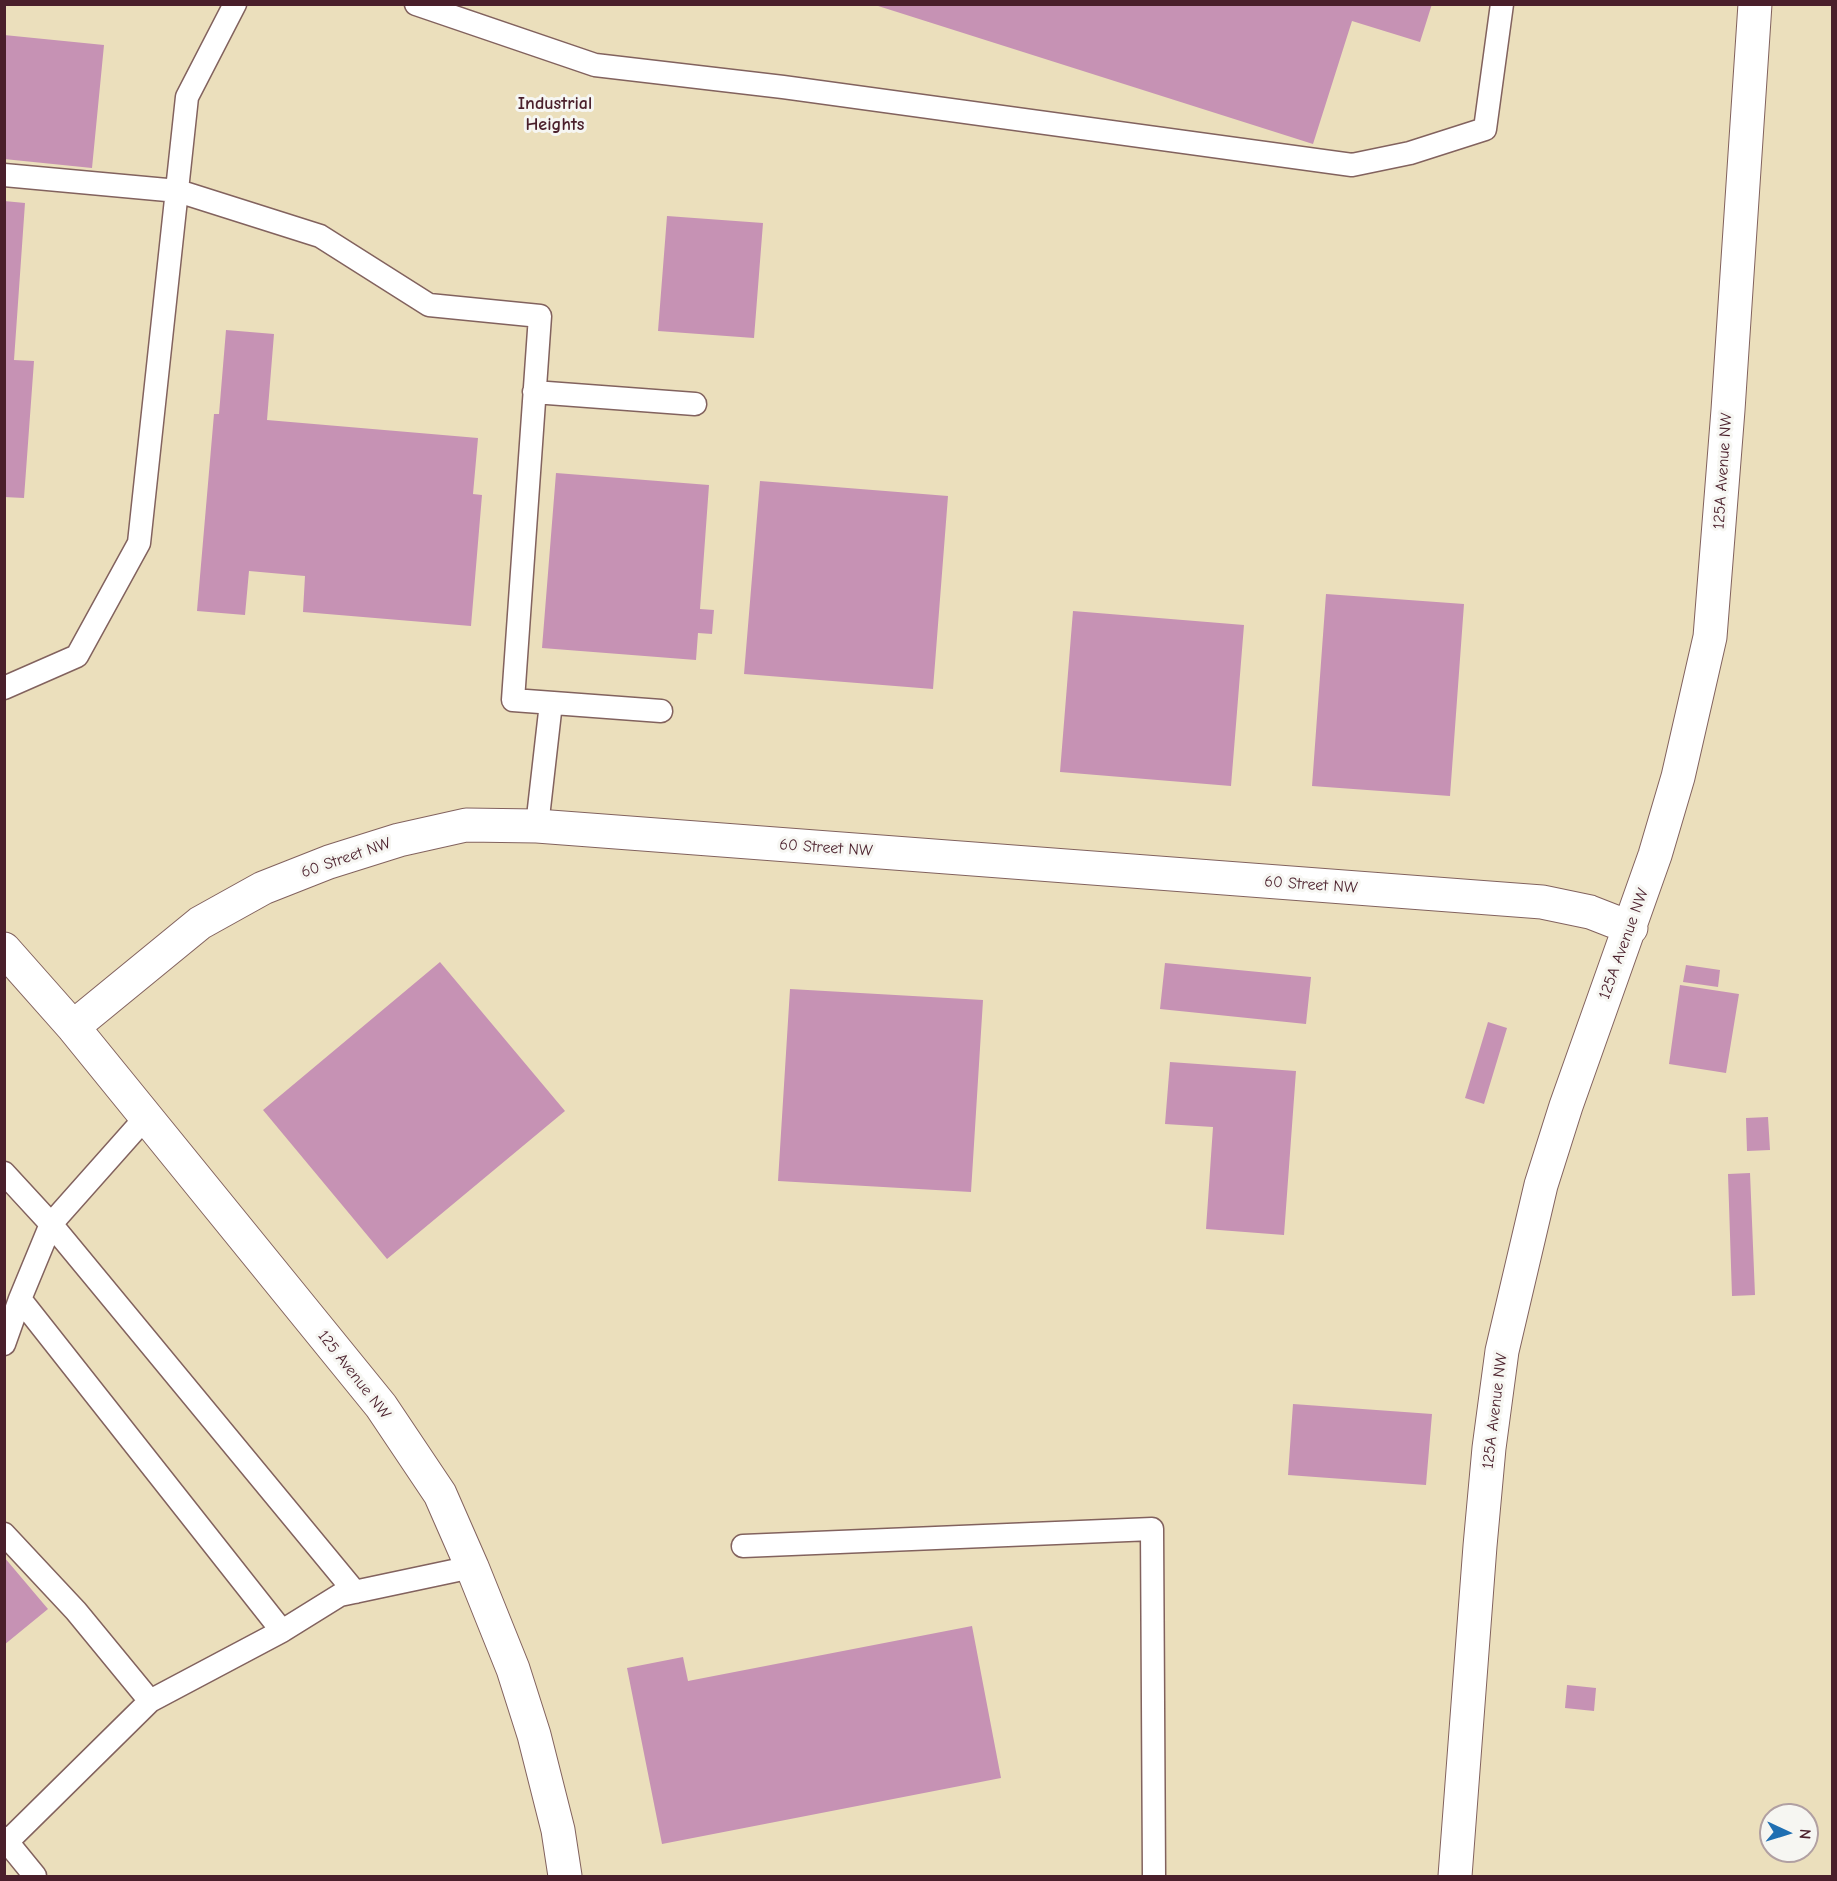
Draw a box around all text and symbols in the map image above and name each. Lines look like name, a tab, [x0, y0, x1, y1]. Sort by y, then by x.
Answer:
district label: Industrial Heights	[518, 93, 592, 136]
street label: 125A Avenue NW	[1709, 412, 1737, 530]
street label: 60 Street NW	[299, 834, 393, 882]
street label: 60 Street NW	[779, 835, 873, 861]
street label: 60 Street NW	[1264, 872, 1358, 898]
street label: 125A Avenue NW	[1595, 886, 1653, 1002]
street label: 125 Avenue NW	[313, 1327, 395, 1423]
street label: 125A Avenue NW	[1478, 1352, 1512, 1470]
north arrow	[1759, 1803, 1819, 1863]
text: N	[1796, 1828, 1814, 1840]

